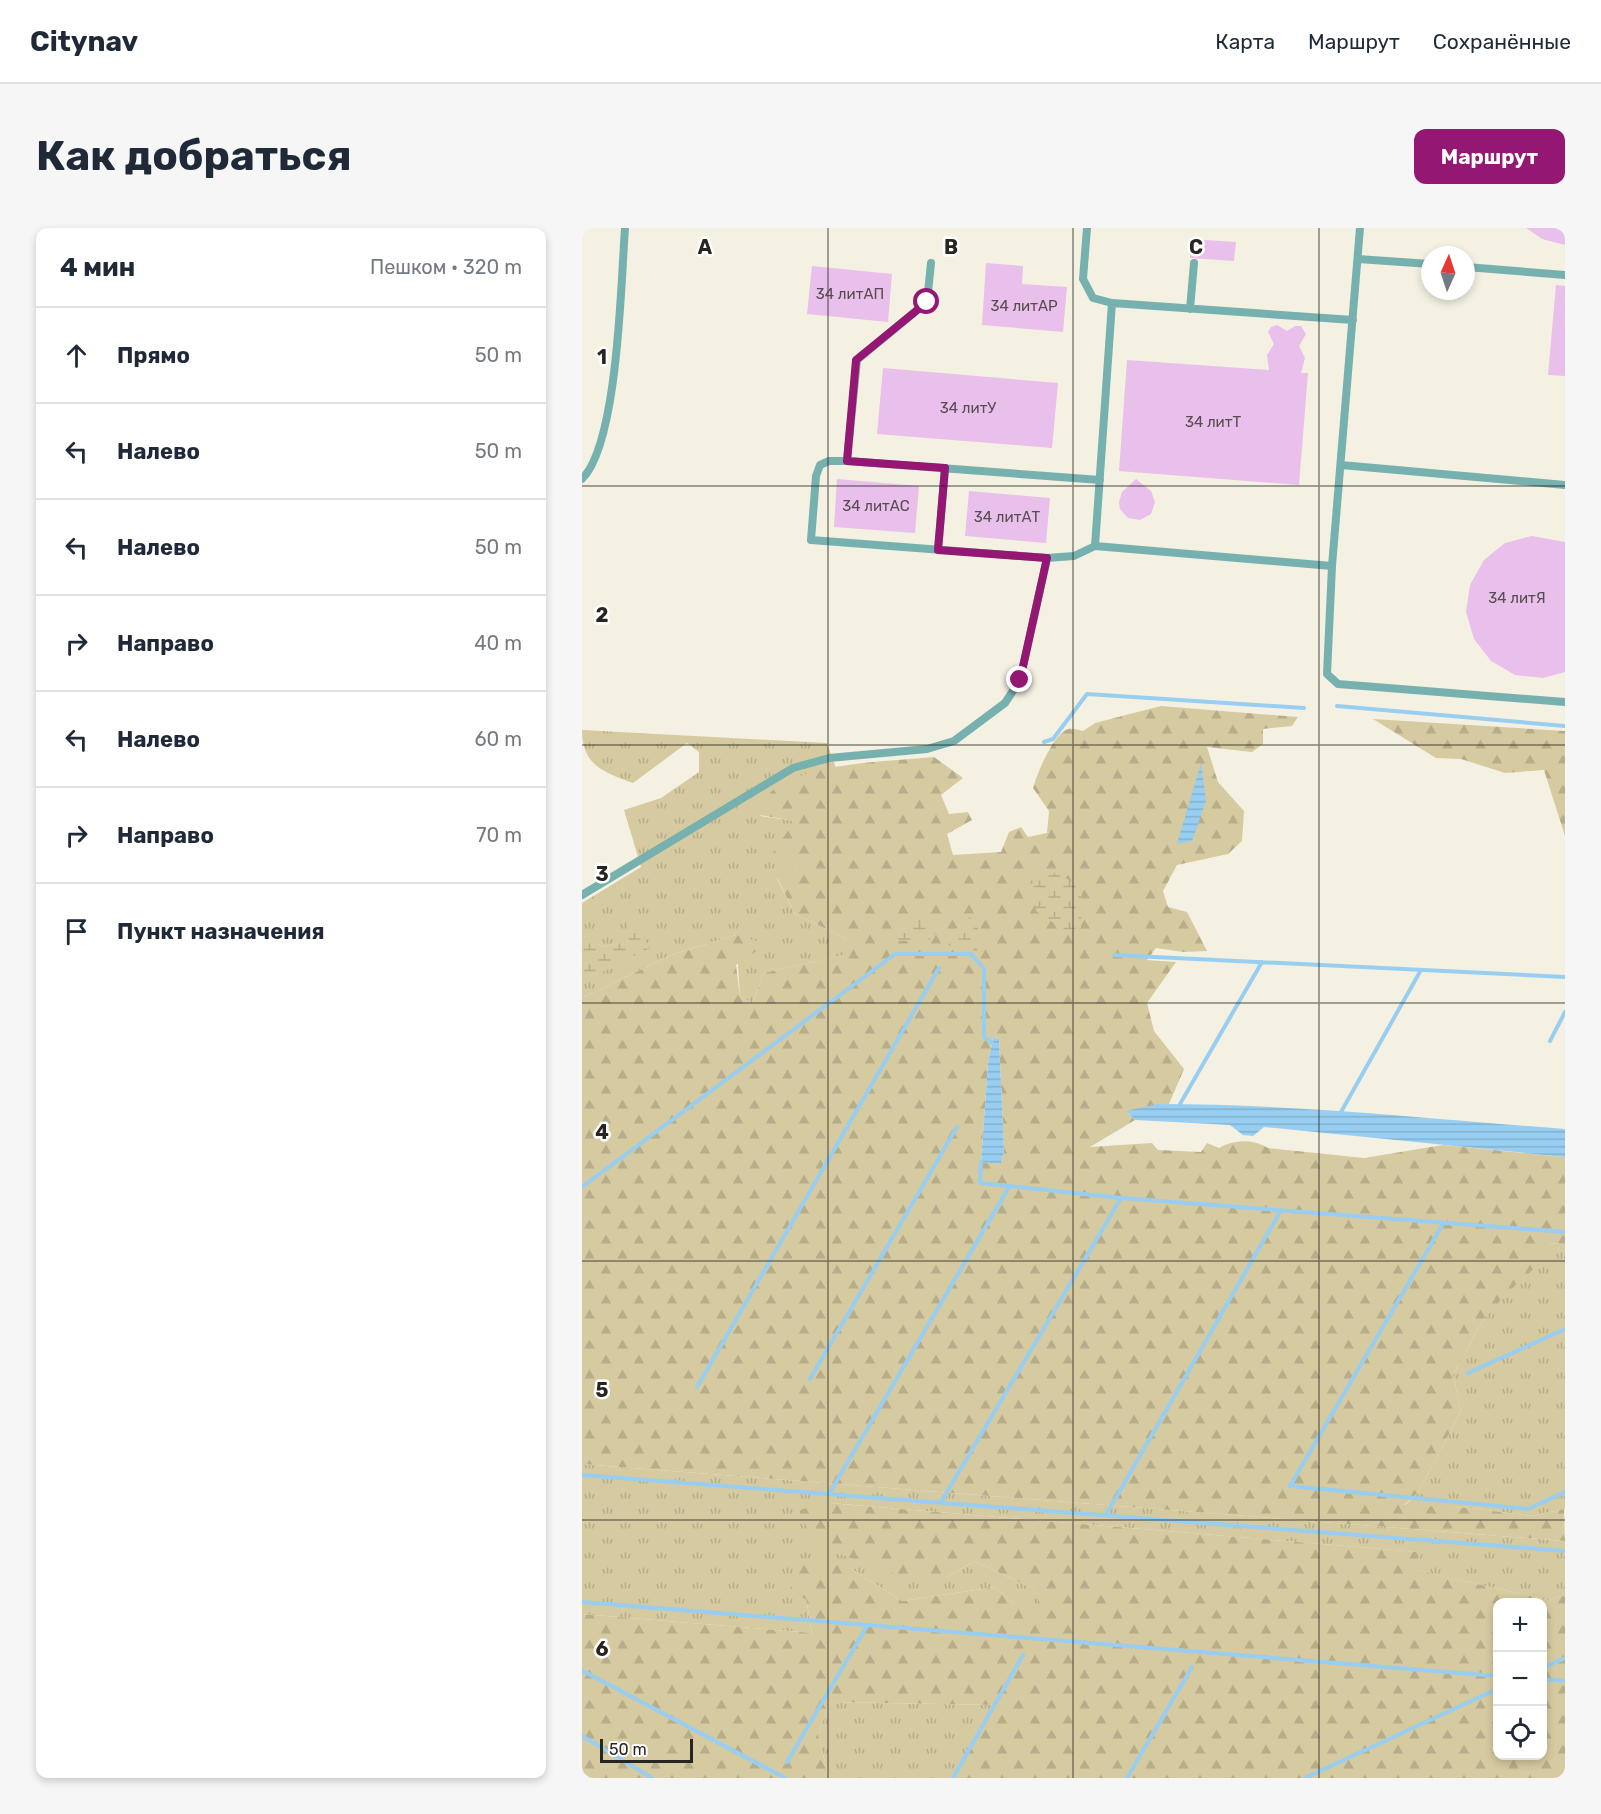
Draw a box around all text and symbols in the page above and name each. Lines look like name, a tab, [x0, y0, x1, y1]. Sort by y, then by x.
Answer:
text: Citynav	[30, 25, 138, 58]
text: Карта	[1215, 29, 1275, 54]
text: Маршрут	[1308, 29, 1400, 54]
text: Сохранённые	[1433, 29, 1571, 54]
button: Маршрут	[1414, 129, 1565, 184]
text: Как добраться	[36, 131, 352, 181]
text: A	[698, 235, 713, 259]
text: B	[944, 235, 958, 259]
text: C	[1189, 235, 1203, 259]
north arrow	[1421, 246, 1475, 300]
text: 4 мин	[60, 252, 135, 283]
text: Пешком · 320 m	[370, 255, 522, 279]
house number: 34 литАП	[816, 285, 884, 303]
route start	[913, 288, 939, 314]
house number: 34 литАР	[990, 297, 1058, 315]
icon: ahead	[60, 339, 93, 372]
text: Прямо	[117, 342, 190, 369]
text: 50 m	[475, 343, 522, 367]
text: 1	[597, 345, 607, 369]
house number: 34 литУ	[940, 399, 996, 417]
house number: 34 литТ	[1185, 413, 1241, 431]
icon: left	[60, 435, 93, 468]
text: Налево	[117, 438, 200, 465]
text: 50 m	[475, 439, 522, 463]
house number: 34 литАС	[842, 497, 910, 515]
house number: 34 литАТ	[974, 508, 1040, 526]
icon: left	[60, 531, 93, 564]
text: Налево	[117, 534, 200, 561]
text: 50 m	[475, 535, 522, 559]
house number: 34 литЯ	[1488, 589, 1546, 607]
text: 2	[596, 603, 609, 627]
icon: right	[60, 627, 93, 660]
text: Направо	[117, 630, 214, 657]
text: 40 m	[474, 631, 522, 655]
route end	[1006, 666, 1032, 692]
icon: left	[60, 723, 93, 756]
text: Налево	[117, 726, 200, 753]
text: 60 m	[475, 727, 522, 751]
icon: right	[60, 819, 93, 852]
text: Направо	[117, 822, 214, 849]
text: 70 m	[476, 823, 522, 847]
text: 3	[595, 862, 609, 886]
icon: arrive	[60, 915, 93, 948]
text: Пункт назначения	[117, 918, 325, 945]
text: 4	[595, 1120, 609, 1144]
text: 5	[596, 1378, 609, 1402]
map controls	[1493, 1598, 1547, 1760]
button: +	[1493, 1598, 1547, 1652]
text: 6	[595, 1637, 609, 1661]
button: −	[1493, 1652, 1547, 1706]
button: locate	[1493, 1706, 1547, 1760]
scale bar	[600, 1736, 693, 1764]
text: 50 m	[609, 1740, 647, 1759]

